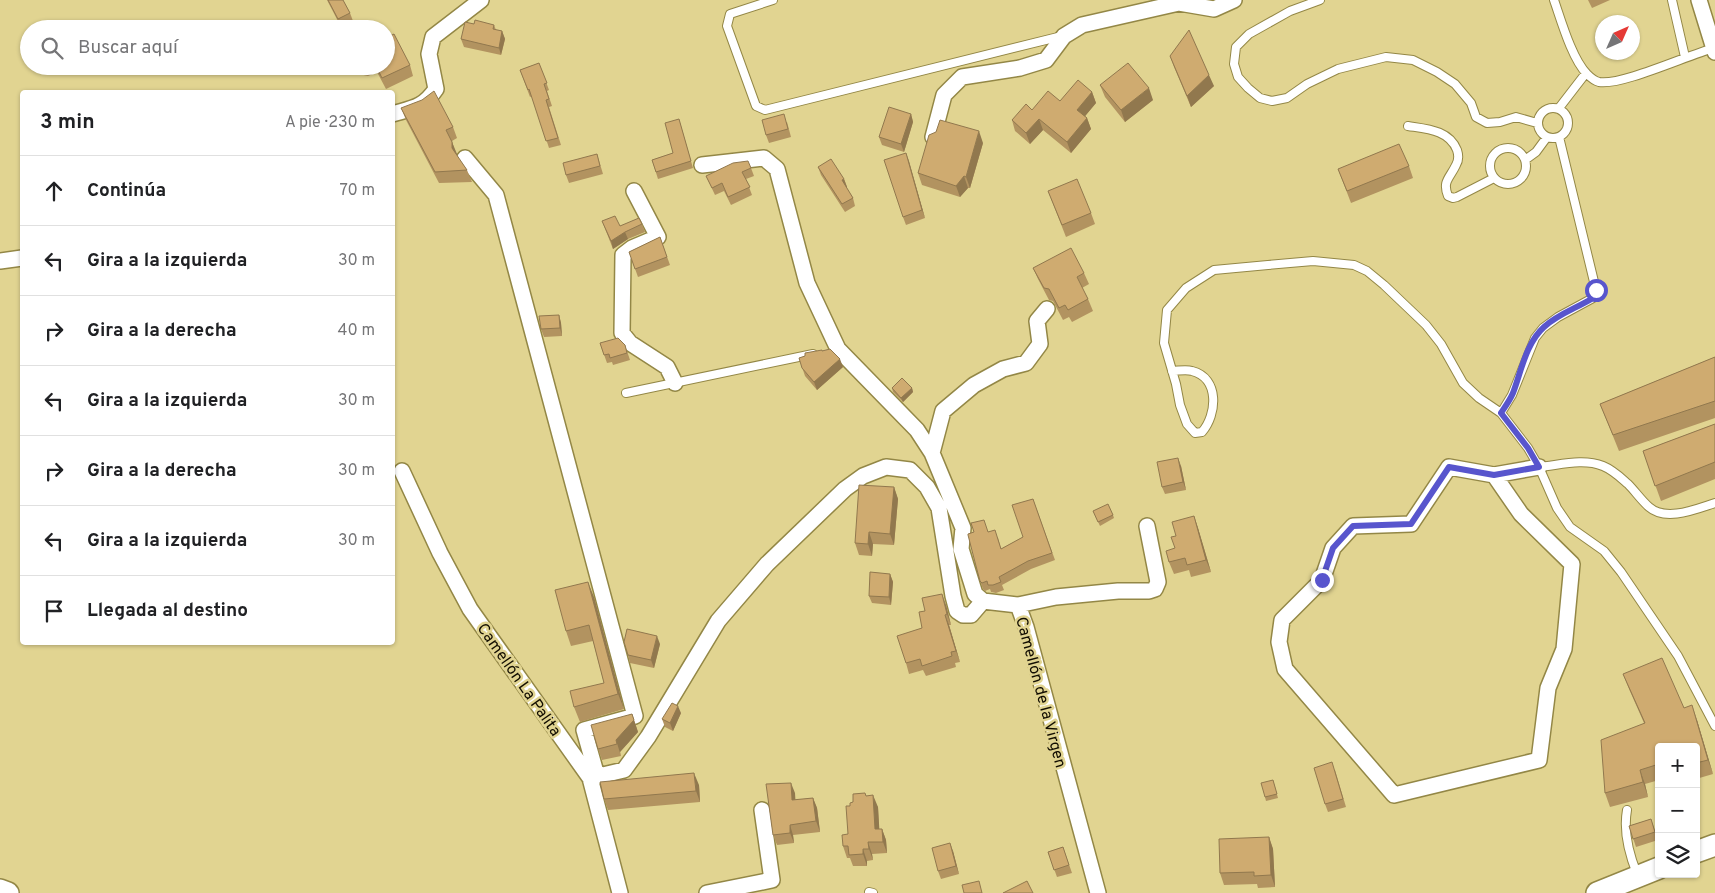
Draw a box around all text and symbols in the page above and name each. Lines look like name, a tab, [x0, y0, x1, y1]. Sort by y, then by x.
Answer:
north arrow	[1595, 15, 1640, 60]
search box	[20, 20, 395, 75]
icon: search	[38, 34, 66, 62]
text: Buscar aquí	[78, 36, 178, 60]
text: 3 min	[40, 109, 95, 136]
text: A pie · 230 m	[285, 113, 375, 133]
icon: ahead	[40, 177, 68, 205]
text: Continúa	[87, 179, 166, 203]
text: 70 m	[340, 181, 375, 201]
icon: left	[40, 247, 68, 275]
text: Gira a la izquierda	[87, 249, 247, 273]
text: 30 m	[338, 251, 375, 271]
route start	[1585, 279, 1608, 302]
icon: right	[40, 317, 68, 345]
text: Gira a la derecha	[87, 319, 237, 343]
text: 40 m	[337, 321, 375, 341]
icon: left	[40, 387, 68, 415]
text: Gira a la izquierda	[87, 389, 247, 413]
text: 30 m	[338, 391, 375, 411]
icon: right	[40, 457, 68, 485]
text: Gira a la derecha	[87, 459, 237, 483]
text: 30 m	[338, 461, 375, 481]
icon: left	[40, 527, 68, 555]
text: Gira a la izquierda	[87, 529, 247, 553]
text: 30 m	[338, 531, 375, 551]
route end	[1311, 569, 1334, 592]
icon: arrive	[40, 597, 68, 625]
text: Llegada al destino	[87, 599, 248, 623]
street label: Camellón de la Virgen	[1010, 615, 1070, 770]
street label: Camellón La Palita	[472, 620, 565, 740]
map controls	[1655, 743, 1700, 878]
button: +	[1655, 743, 1700, 788]
button: −	[1655, 788, 1700, 833]
button: layers	[1655, 833, 1700, 878]

